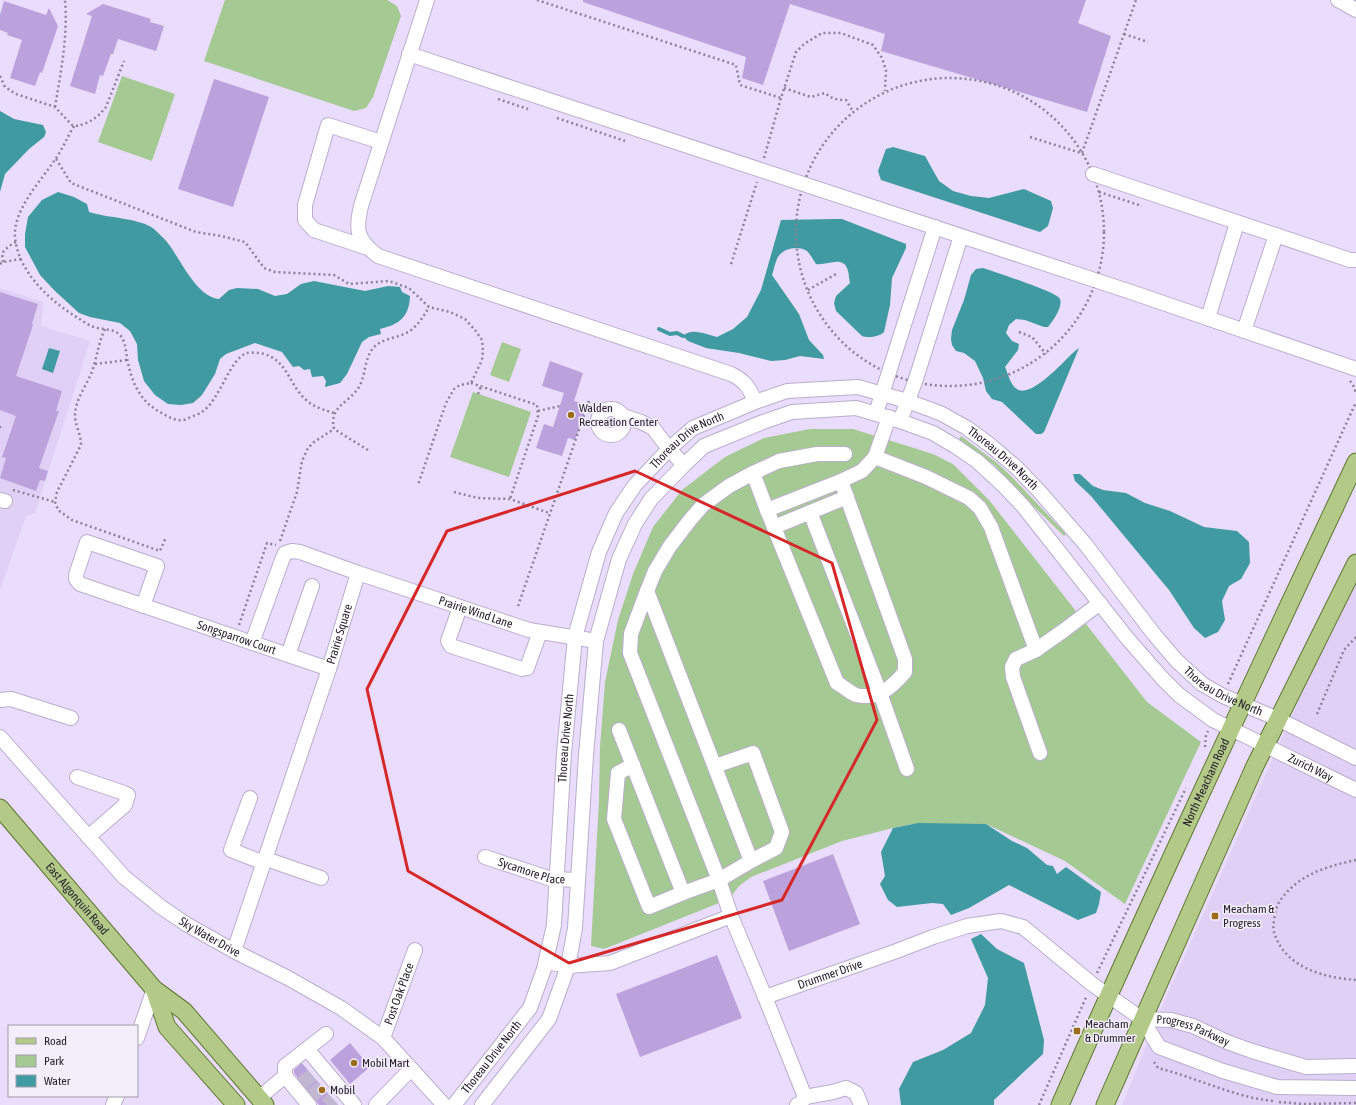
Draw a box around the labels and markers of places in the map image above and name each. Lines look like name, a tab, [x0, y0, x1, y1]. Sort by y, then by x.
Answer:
place label: Walden Recreation Center	[579, 401, 658, 429]
marker: Walden Recreation Center	[566, 410, 576, 420]
place label: Meacham & Progress	[1223, 902, 1275, 930]
marker: Meacham & Progress	[1210, 911, 1220, 921]
place label: Meacham & Drummer	[1085, 1017, 1136, 1045]
marker: Meacham & Drummer	[1072, 1026, 1082, 1036]
place label: Mobil Mart	[362, 1056, 410, 1070]
marker: Mobil Mart	[349, 1058, 359, 1068]
place label: Mobil	[330, 1083, 356, 1097]
marker: Mobil	[317, 1085, 327, 1095]

